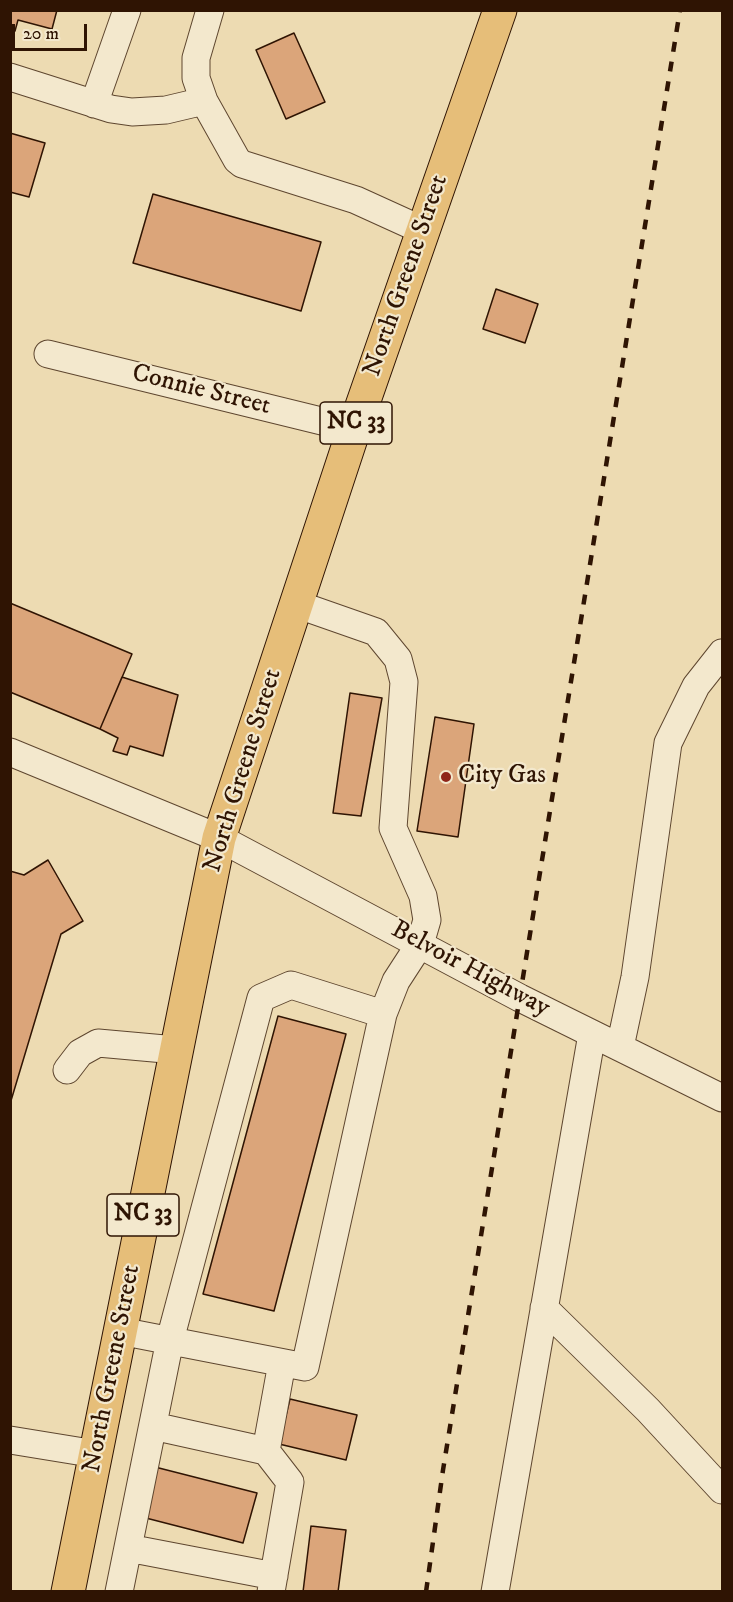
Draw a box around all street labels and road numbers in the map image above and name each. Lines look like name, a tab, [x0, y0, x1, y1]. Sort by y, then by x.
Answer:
street label: North Greene Street	[358, 171, 456, 381]
street label: Connie Street	[129, 359, 273, 423]
road number: NC 33	[320, 402, 392, 444]
street label: North Greene Street	[198, 665, 290, 877]
street label: Belvoir Highway	[385, 915, 555, 1025]
road number: NC 33	[107, 1194, 179, 1236]
street label: North Greene Street	[78, 1262, 148, 1476]

